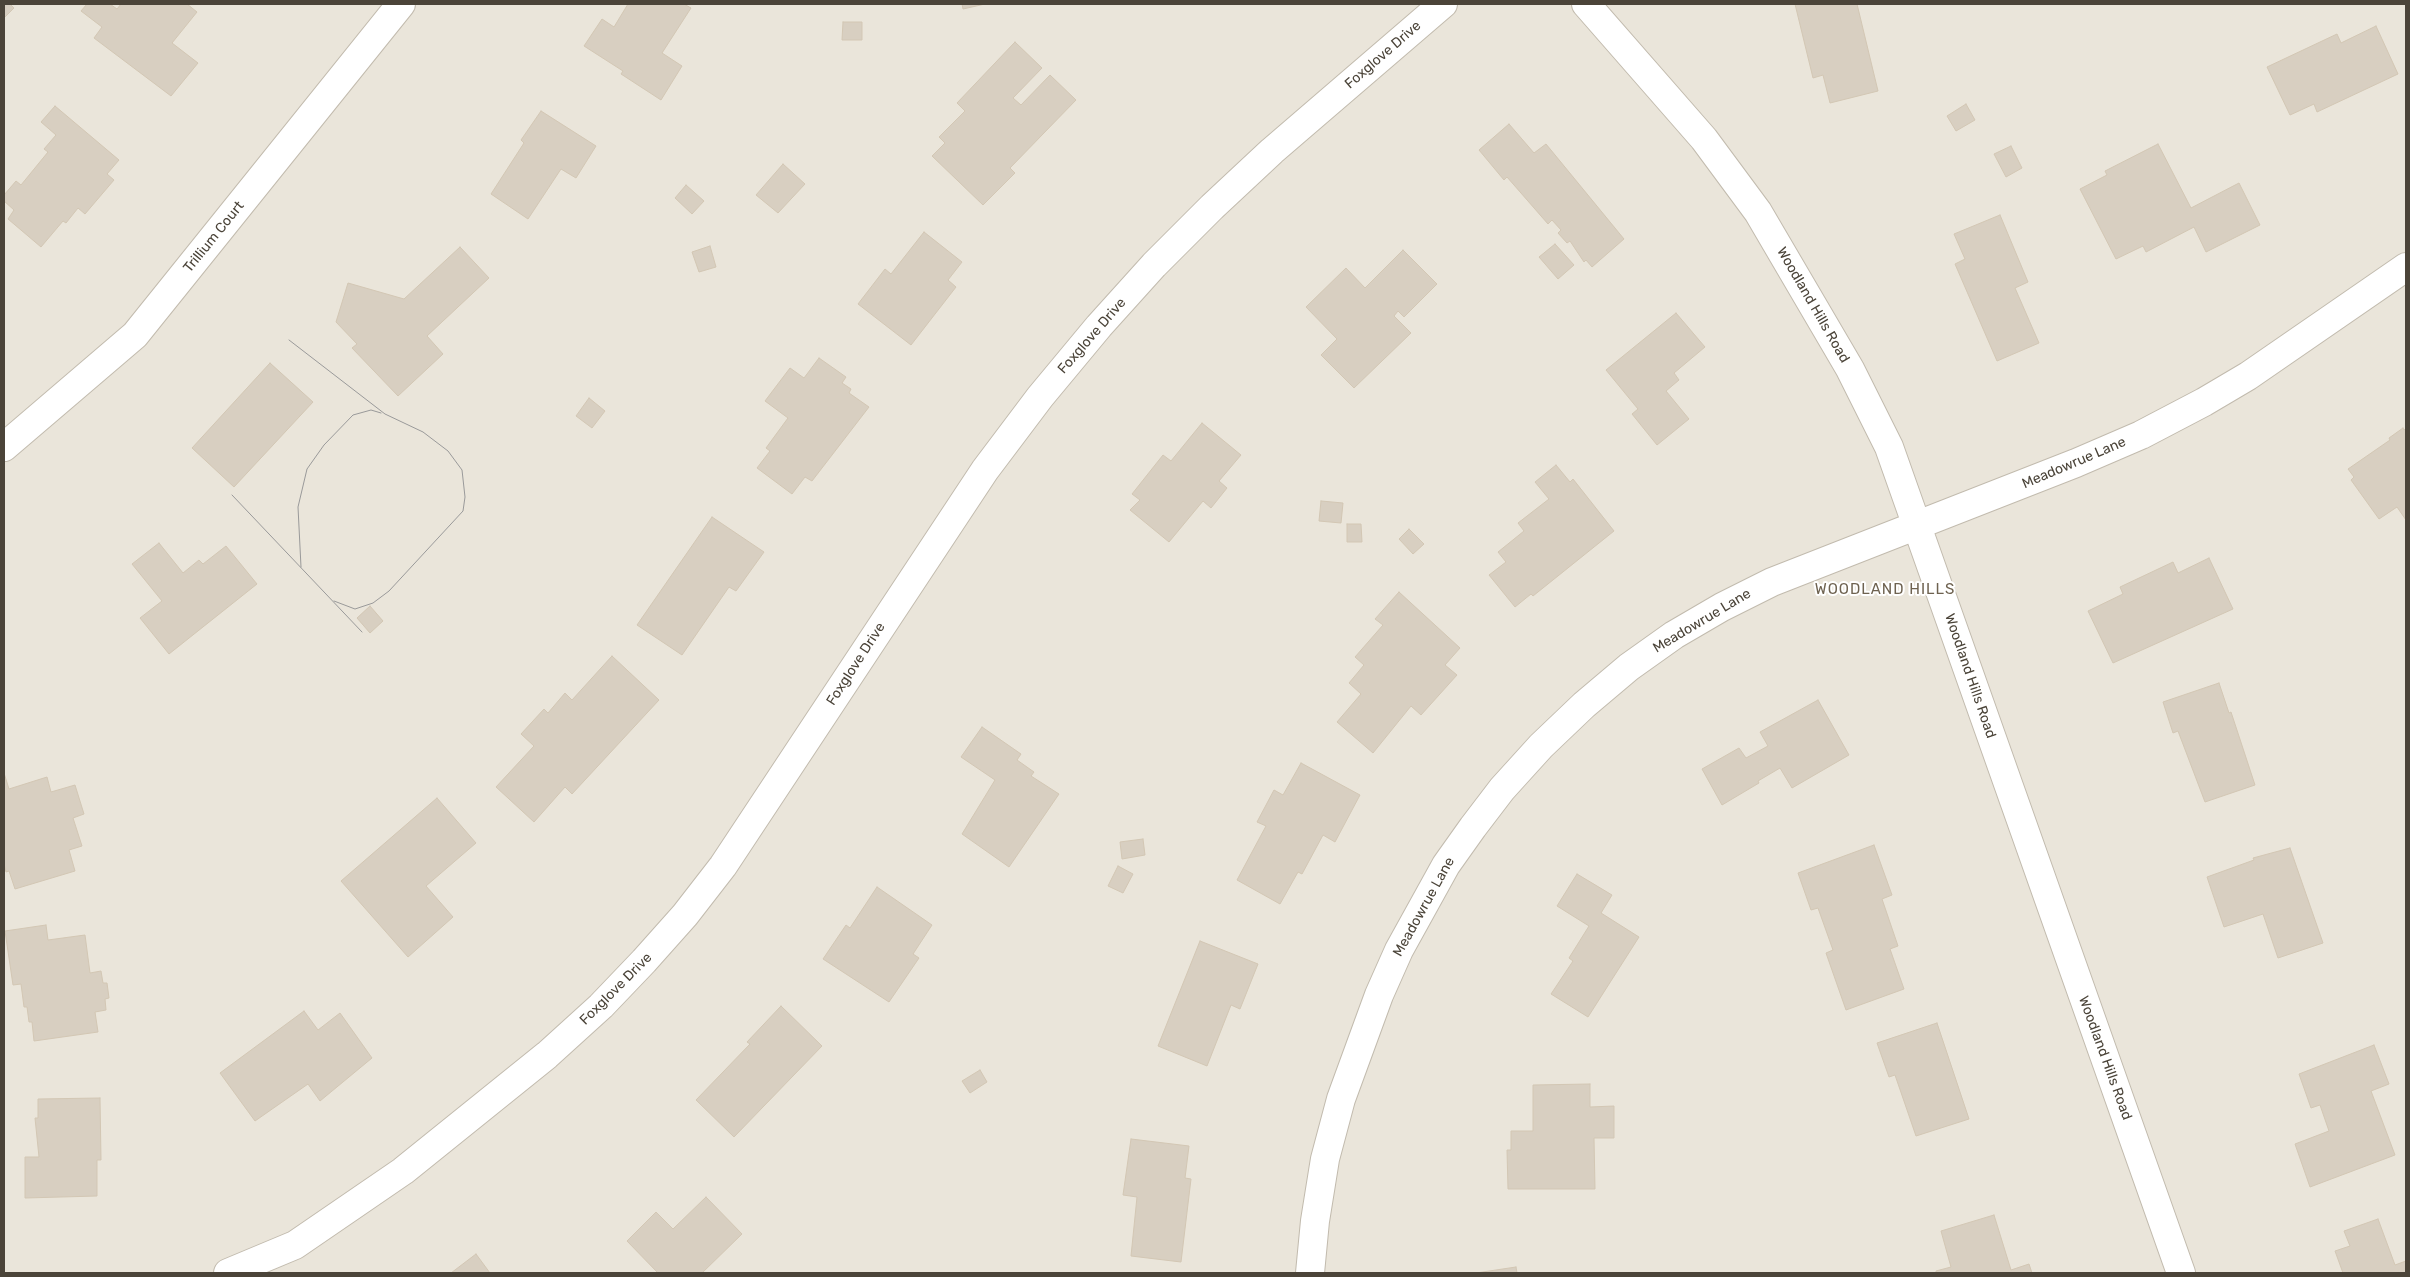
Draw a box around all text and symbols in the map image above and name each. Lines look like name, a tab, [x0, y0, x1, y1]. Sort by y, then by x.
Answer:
street label: Foxglove Drive	[1342, 17, 1424, 93]
street label: Trillium Court	[180, 198, 248, 276]
street label: Woodland Hills Road	[1773, 244, 1853, 366]
street label: Foxglove Drive	[1054, 295, 1130, 377]
street label: Meadowrue Lane	[2020, 434, 2128, 492]
district label: WOODLAND HILLS	[1813, 581, 1957, 599]
street label: Meadowrue Lane	[1650, 585, 1754, 657]
street label: Woodland Hills Road	[1941, 612, 1999, 740]
street label: Foxglove Drive	[823, 620, 889, 708]
street label: Meadowrue Lane	[1390, 854, 1458, 960]
street label: Foxglove Drive	[576, 949, 656, 1029]
street label: Woodland Hills Road	[2075, 994, 2135, 1122]

